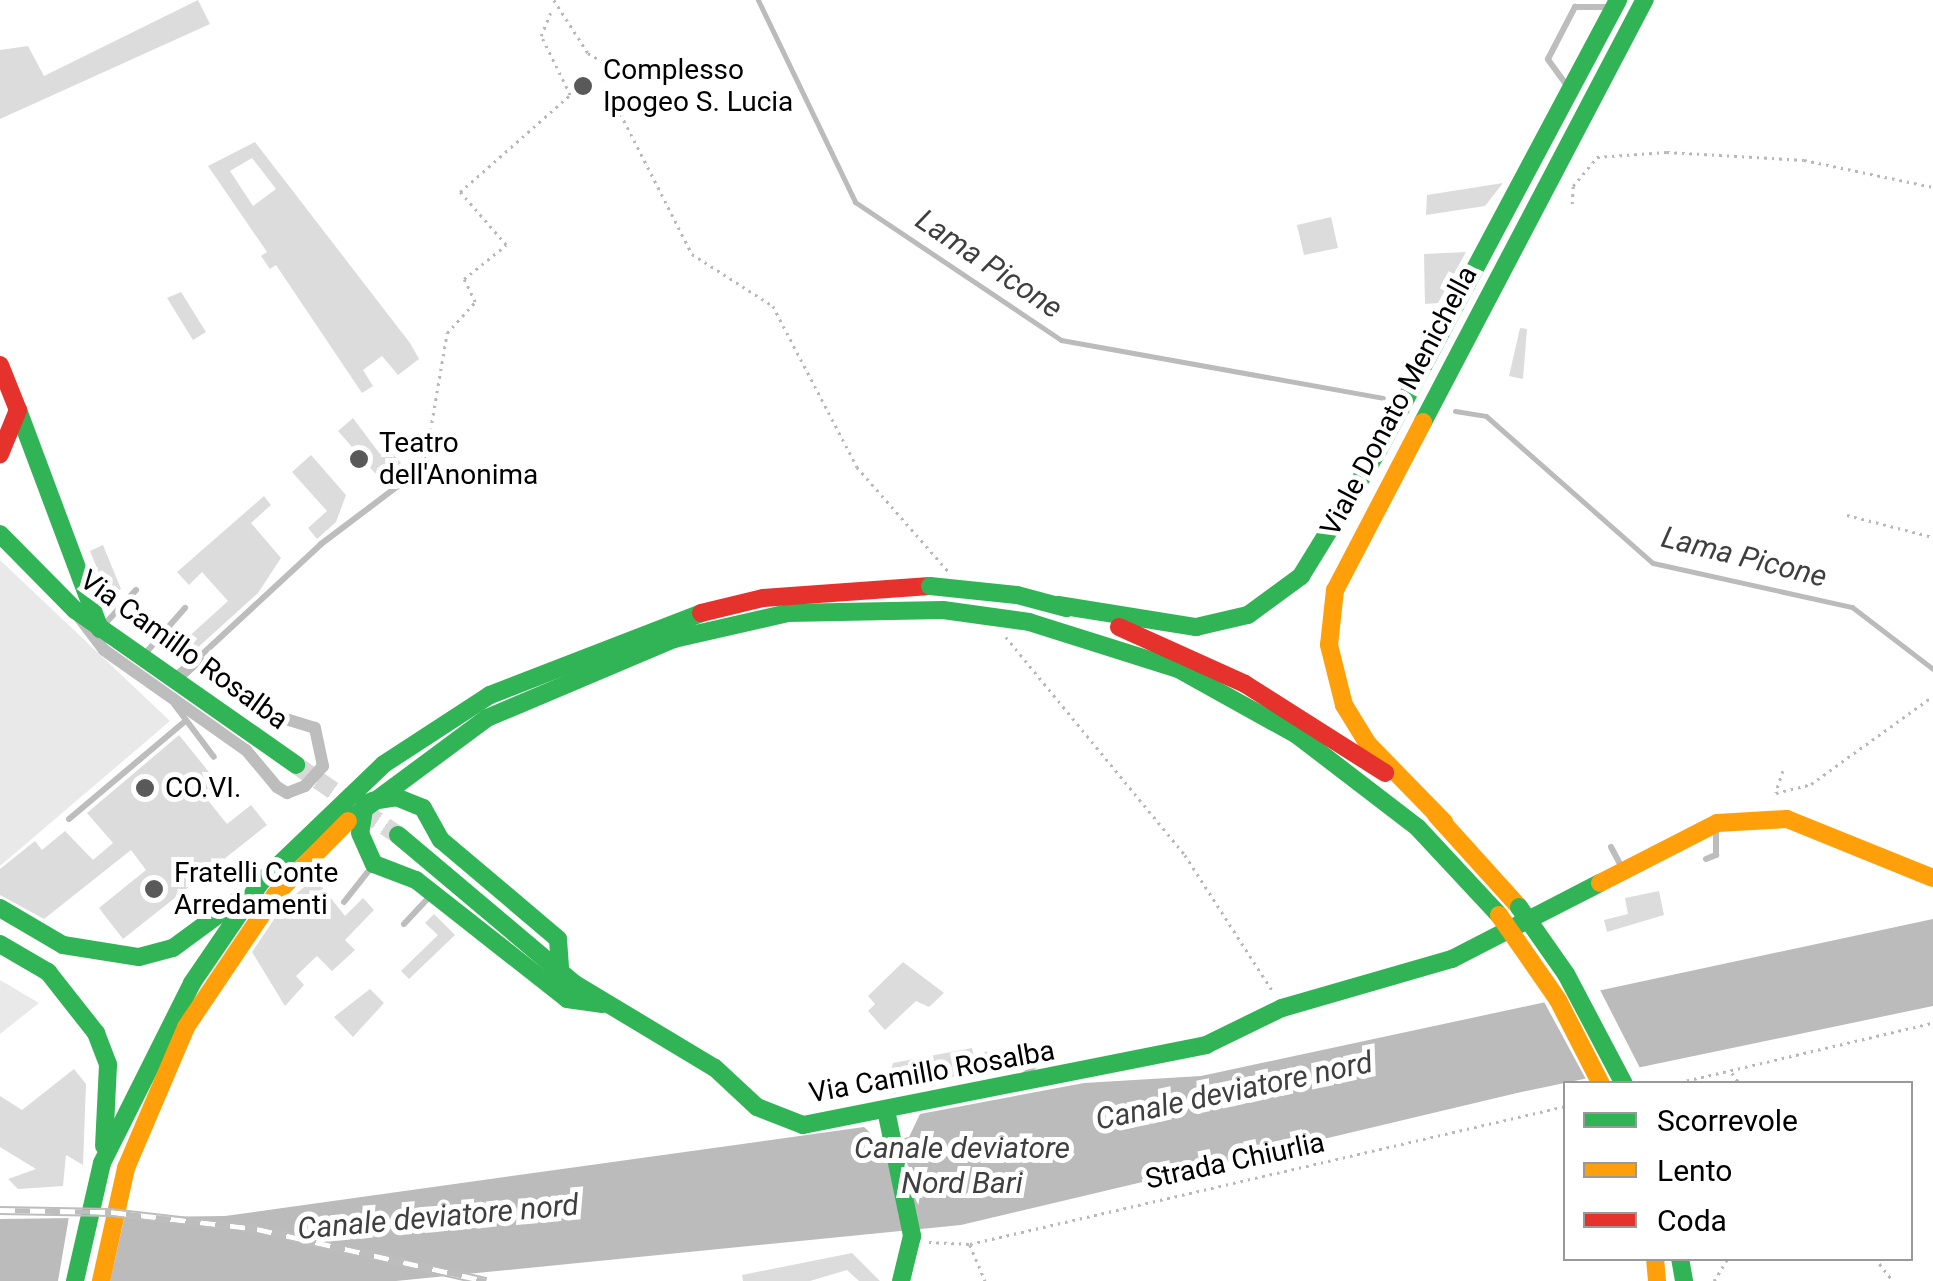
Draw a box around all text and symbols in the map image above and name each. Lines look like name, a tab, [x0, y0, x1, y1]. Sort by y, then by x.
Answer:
place label: Complesso Ipogeo S. Lucia	[603, 53, 793, 119]
marker: Complesso Ipogeo S. Lucia	[572, 75, 594, 97]
water label: Lama Picone	[909, 202, 1069, 326]
street label: Viale Donato Menichella	[1314, 260, 1484, 542]
place label: Teatro dell'Anonima	[379, 426, 538, 492]
marker: Teatro dell'Anonima	[348, 448, 370, 470]
water label: Lama Picone	[1658, 519, 1830, 595]
street label: Via Camillo Rosalba	[73, 563, 295, 737]
place label: CO.VI.	[165, 771, 241, 805]
marker: CO.VI.	[134, 777, 156, 799]
place label: Fratelli Conte Arredamenti	[174, 856, 338, 922]
marker: Fratelli Conte Arredamenti	[143, 878, 165, 900]
street label: Via Camillo Rosalba	[807, 1034, 1057, 1110]
water label: Canale deviatore nord	[1092, 1044, 1376, 1138]
legend	[1563, 1081, 1913, 1261]
text: Scorrevole	[1657, 1103, 1798, 1138]
street label: Strada Chiurlia	[1142, 1126, 1328, 1196]
water label: Canale deviatore Nord Bari	[854, 1130, 1070, 1200]
text: Lento	[1657, 1153, 1732, 1188]
water label: Canale deviatore nord	[296, 1187, 580, 1247]
text: Coda	[1657, 1203, 1727, 1238]

